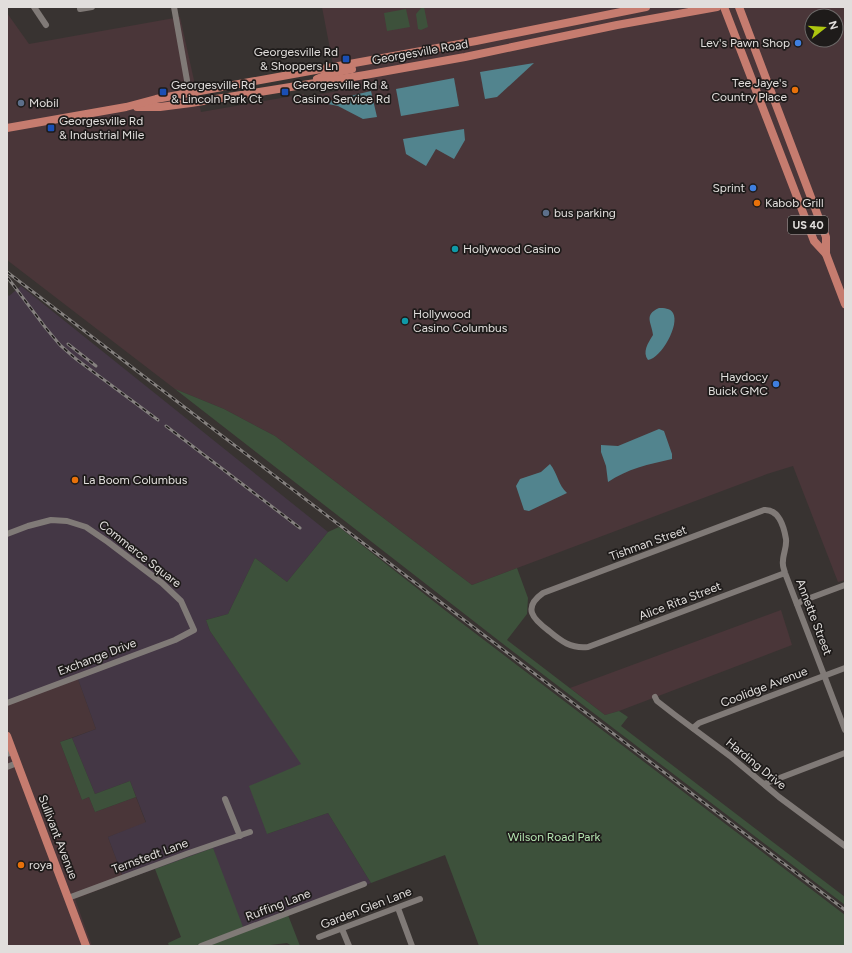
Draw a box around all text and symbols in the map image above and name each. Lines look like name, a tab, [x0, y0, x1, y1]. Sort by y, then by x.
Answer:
north arrow	[804, 8, 844, 48]
text: N	[826, 19, 841, 31]
place label: Lev's Pawn Shop	[700, 36, 790, 50]
street label: Georgesville Road	[371, 37, 469, 67]
marker: Lev's Pawn Shop	[793, 38, 803, 48]
place label: Georgesville Rd & Shoppers Ln	[254, 45, 338, 73]
marker: Georgesville Rd & Shoppers Ln	[341, 54, 351, 64]
place label: Tee Jaye's Country Place	[711, 76, 787, 104]
place label: Georgesville Rd & Lincoln Park Ct	[171, 78, 263, 106]
place label: Georgesville Rd & Casino Service Rd	[293, 78, 390, 106]
marker: Tee Jaye's Country Place	[790, 85, 800, 95]
marker: Georgesville Rd & Lincoln Park Ct	[158, 87, 168, 97]
marker: Georgesville Rd & Casino Service Rd	[280, 87, 290, 97]
place label: Mobil	[29, 96, 59, 110]
marker: Mobil	[16, 98, 26, 108]
place label: Georgesville Rd & Industrial Mile	[59, 114, 145, 142]
marker: Georgesville Rd & Industrial Mile	[46, 123, 56, 133]
place label: Sprint	[712, 181, 745, 195]
marker: Sprint	[748, 183, 758, 193]
place label: Kabob Grill	[765, 196, 824, 210]
marker: Kabob Grill	[752, 198, 762, 208]
place label: bus parking	[554, 206, 616, 220]
marker: bus parking	[541, 208, 551, 218]
road number: US 40	[788, 216, 828, 234]
place label: Hollywood Casino	[463, 242, 561, 256]
marker: Hollywood Casino	[450, 244, 460, 254]
place label: Hollywood Casino Columbus	[413, 307, 508, 335]
marker: Hollywood Casino Columbus	[400, 316, 410, 326]
place label: Haydocy Buick GMC	[708, 370, 769, 398]
marker: Haydocy Buick GMC	[771, 379, 781, 389]
place label: La Boom Columbus	[83, 473, 188, 487]
marker: La Boom Columbus	[70, 475, 80, 485]
street label: Commerce Square	[96, 518, 184, 591]
street label: Tishman Street	[607, 522, 689, 563]
street label: Annette Street	[793, 577, 835, 657]
street label: Alice Rita Street	[637, 579, 724, 623]
street label: Exchange Drive	[56, 635, 139, 678]
street label: Coolidge Avenue	[718, 664, 810, 710]
street label: Harding Drive	[723, 735, 789, 793]
street label: Sullivant Avenue	[35, 793, 81, 882]
park label: Wilson Road Park	[508, 830, 600, 844]
street label: Ternstedt Lane	[110, 836, 190, 876]
place label: roya	[29, 858, 52, 872]
marker: roya	[16, 860, 26, 870]
street label: Garden Glen Lane	[319, 884, 414, 932]
street label: Ruffing Lane	[244, 886, 313, 924]

